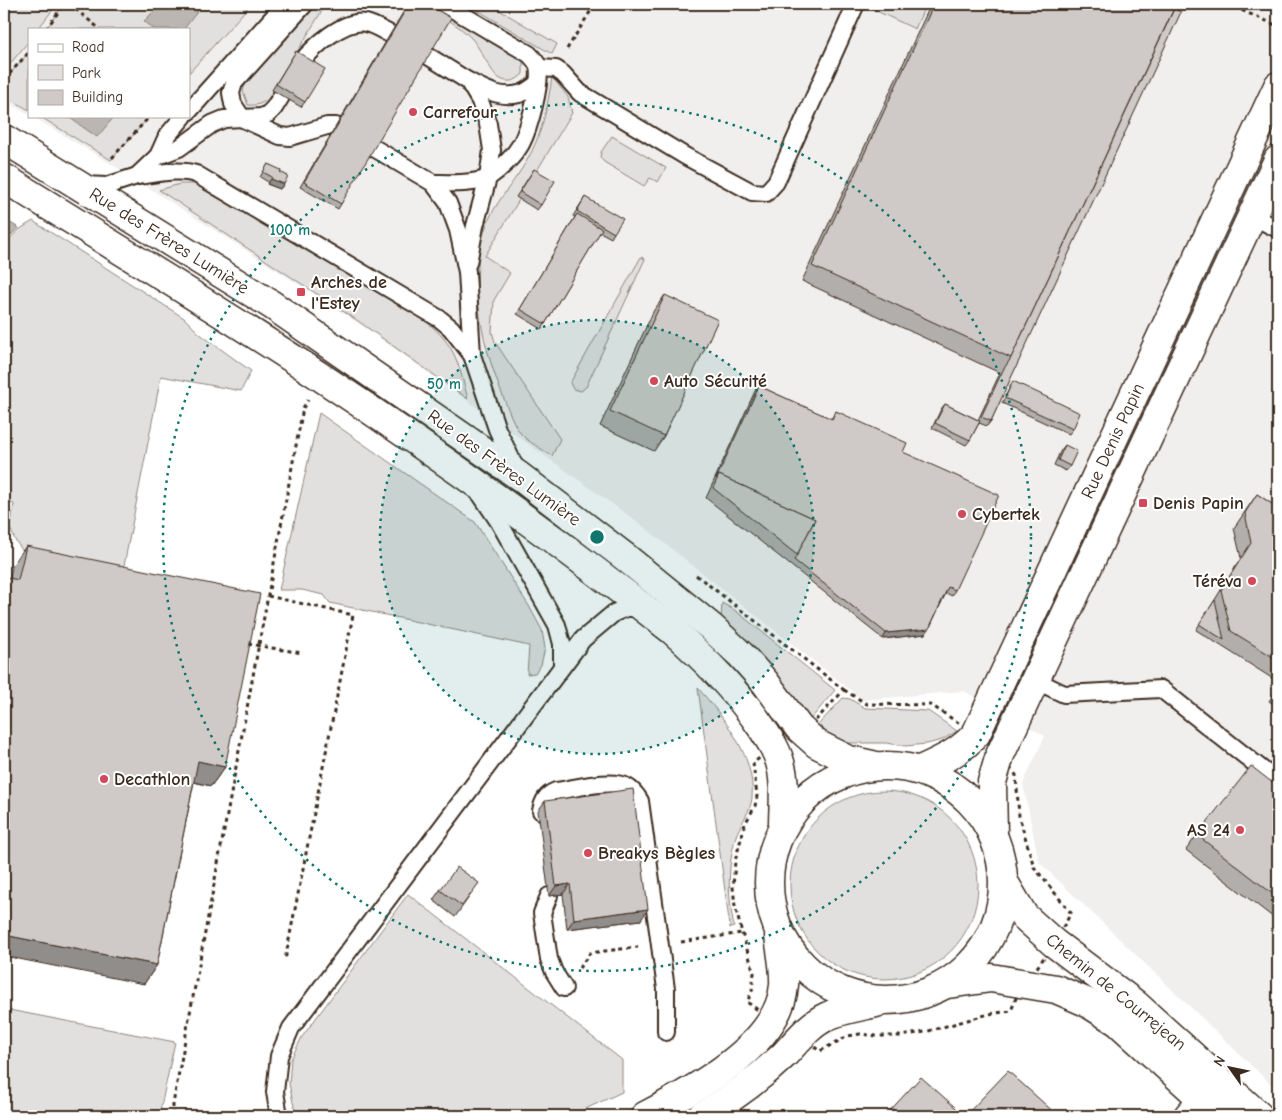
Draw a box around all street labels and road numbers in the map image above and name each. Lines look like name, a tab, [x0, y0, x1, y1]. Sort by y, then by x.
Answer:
street label: Rue des Frères Lumière	[85, 183, 253, 299]
street label: Rue Denis Papin	[1077, 380, 1149, 502]
street label: Rue des Frères Lumière	[423, 405, 585, 531]
street label: Chemin de Courrejean	[1042, 929, 1190, 1055]

